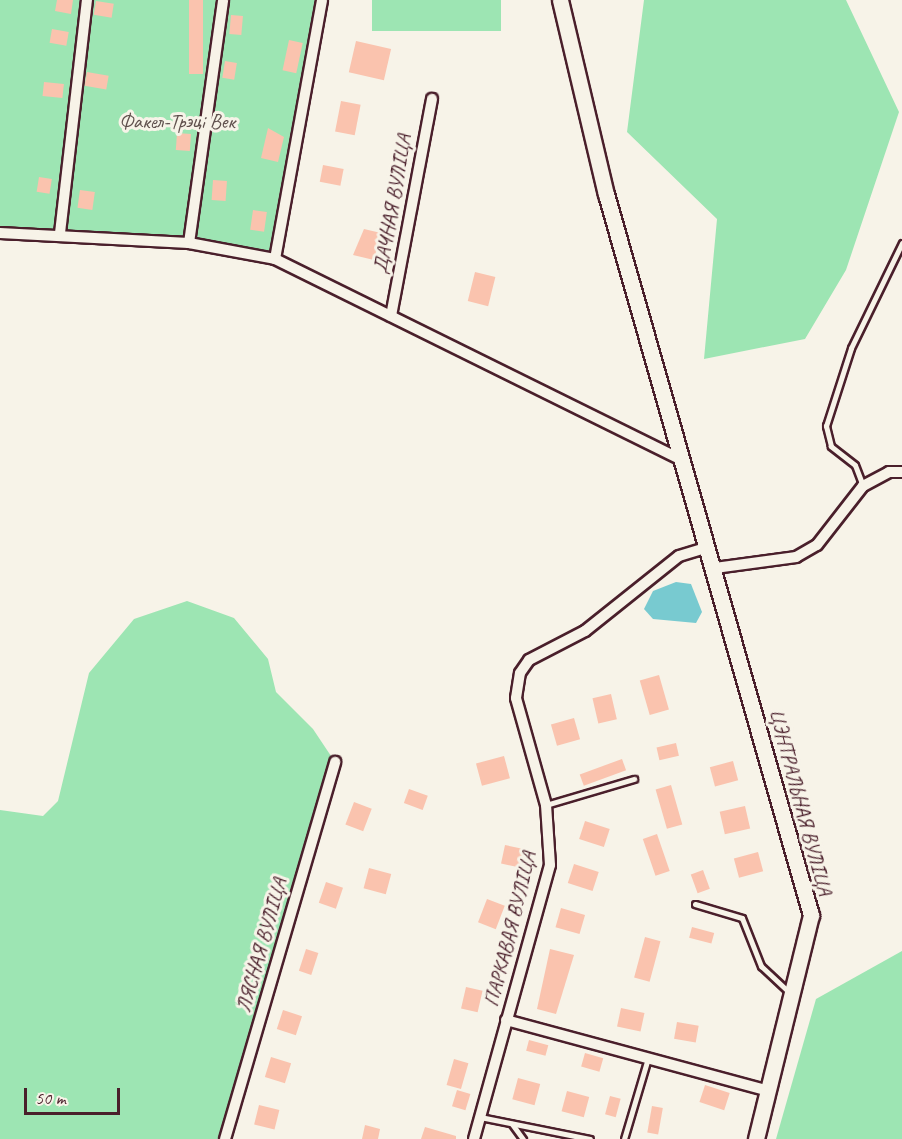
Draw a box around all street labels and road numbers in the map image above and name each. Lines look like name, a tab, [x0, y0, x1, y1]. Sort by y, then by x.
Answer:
street label: ДАЧНАЯ ВУЛІЦА	[367, 132, 417, 276]
street label: ЦЭНТРАЛЬНАЯ ВУЛІЦА	[764, 706, 838, 898]
street label: ПАРКАВАЯ ВУЛІЦА	[479, 849, 541, 1009]
street label: ЛЯСНАЯ ВУЛІЦА	[230, 875, 292, 1015]

